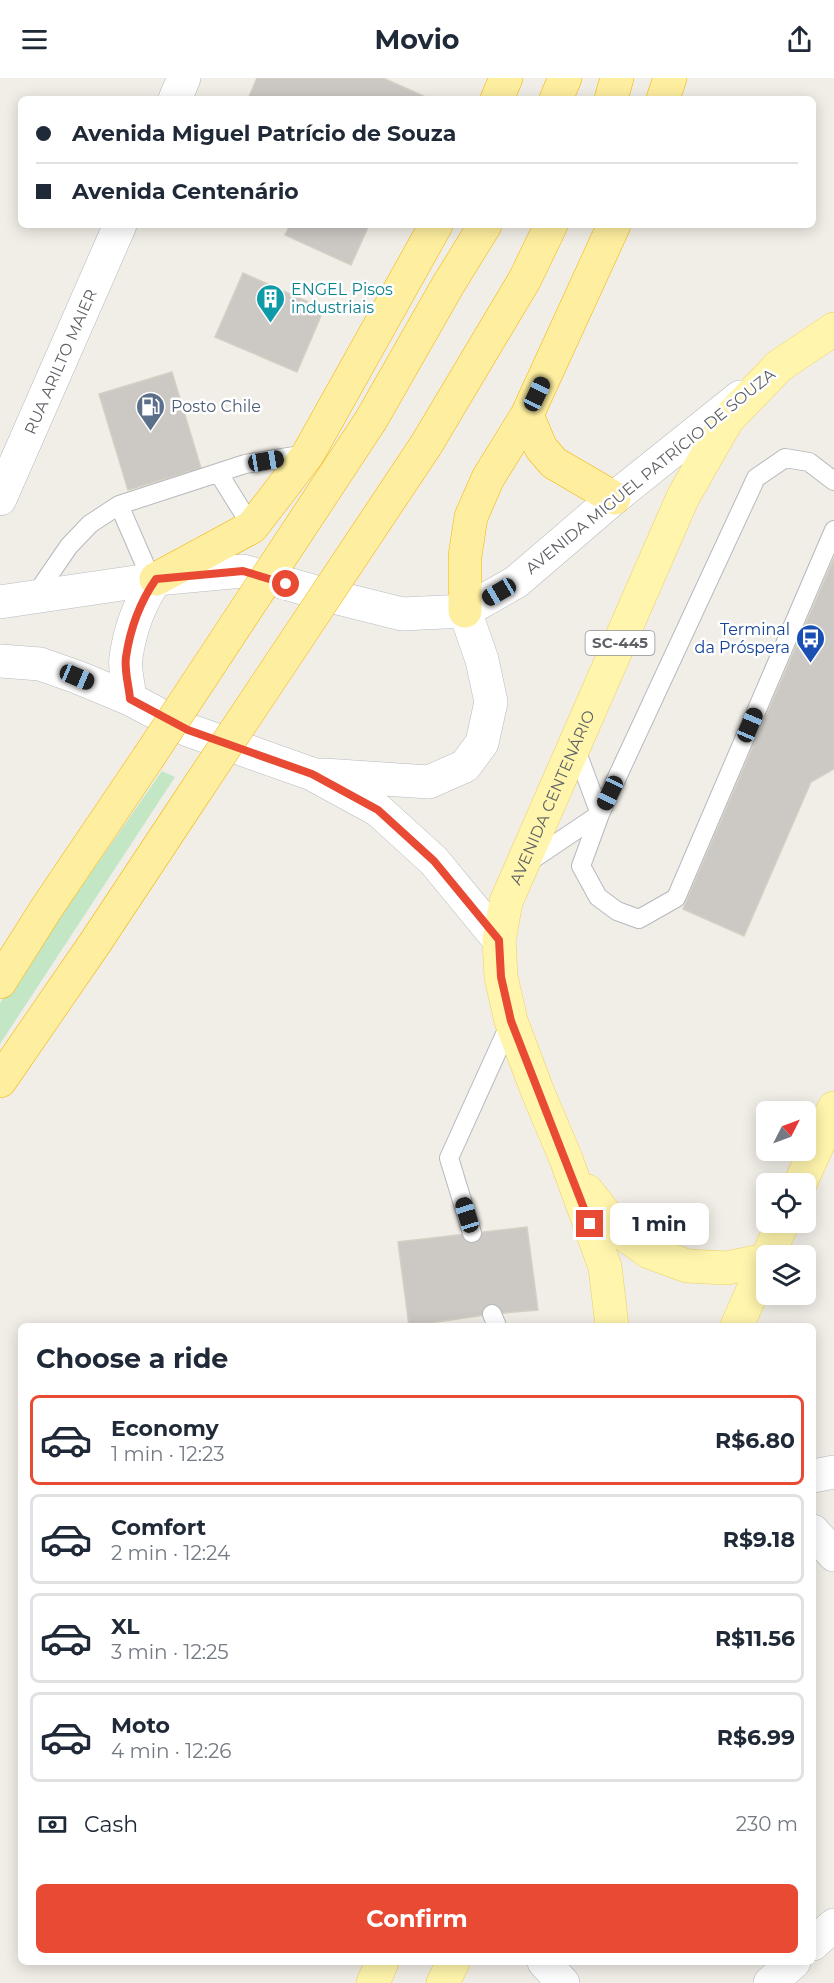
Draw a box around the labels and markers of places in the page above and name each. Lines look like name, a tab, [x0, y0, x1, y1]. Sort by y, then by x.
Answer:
place label: ENGEL Pisos industriais	[291, 280, 393, 317]
building icon: ENGEL Pisos industriais	[254, 282, 286, 324]
fuel station icon: Posto Chile	[134, 390, 166, 432]
place label: Posto Chile	[171, 397, 261, 416]
place label: Terminal da Próspera	[695, 620, 790, 657]
bus stop icon: Terminal da Próspera	[795, 622, 827, 664]

